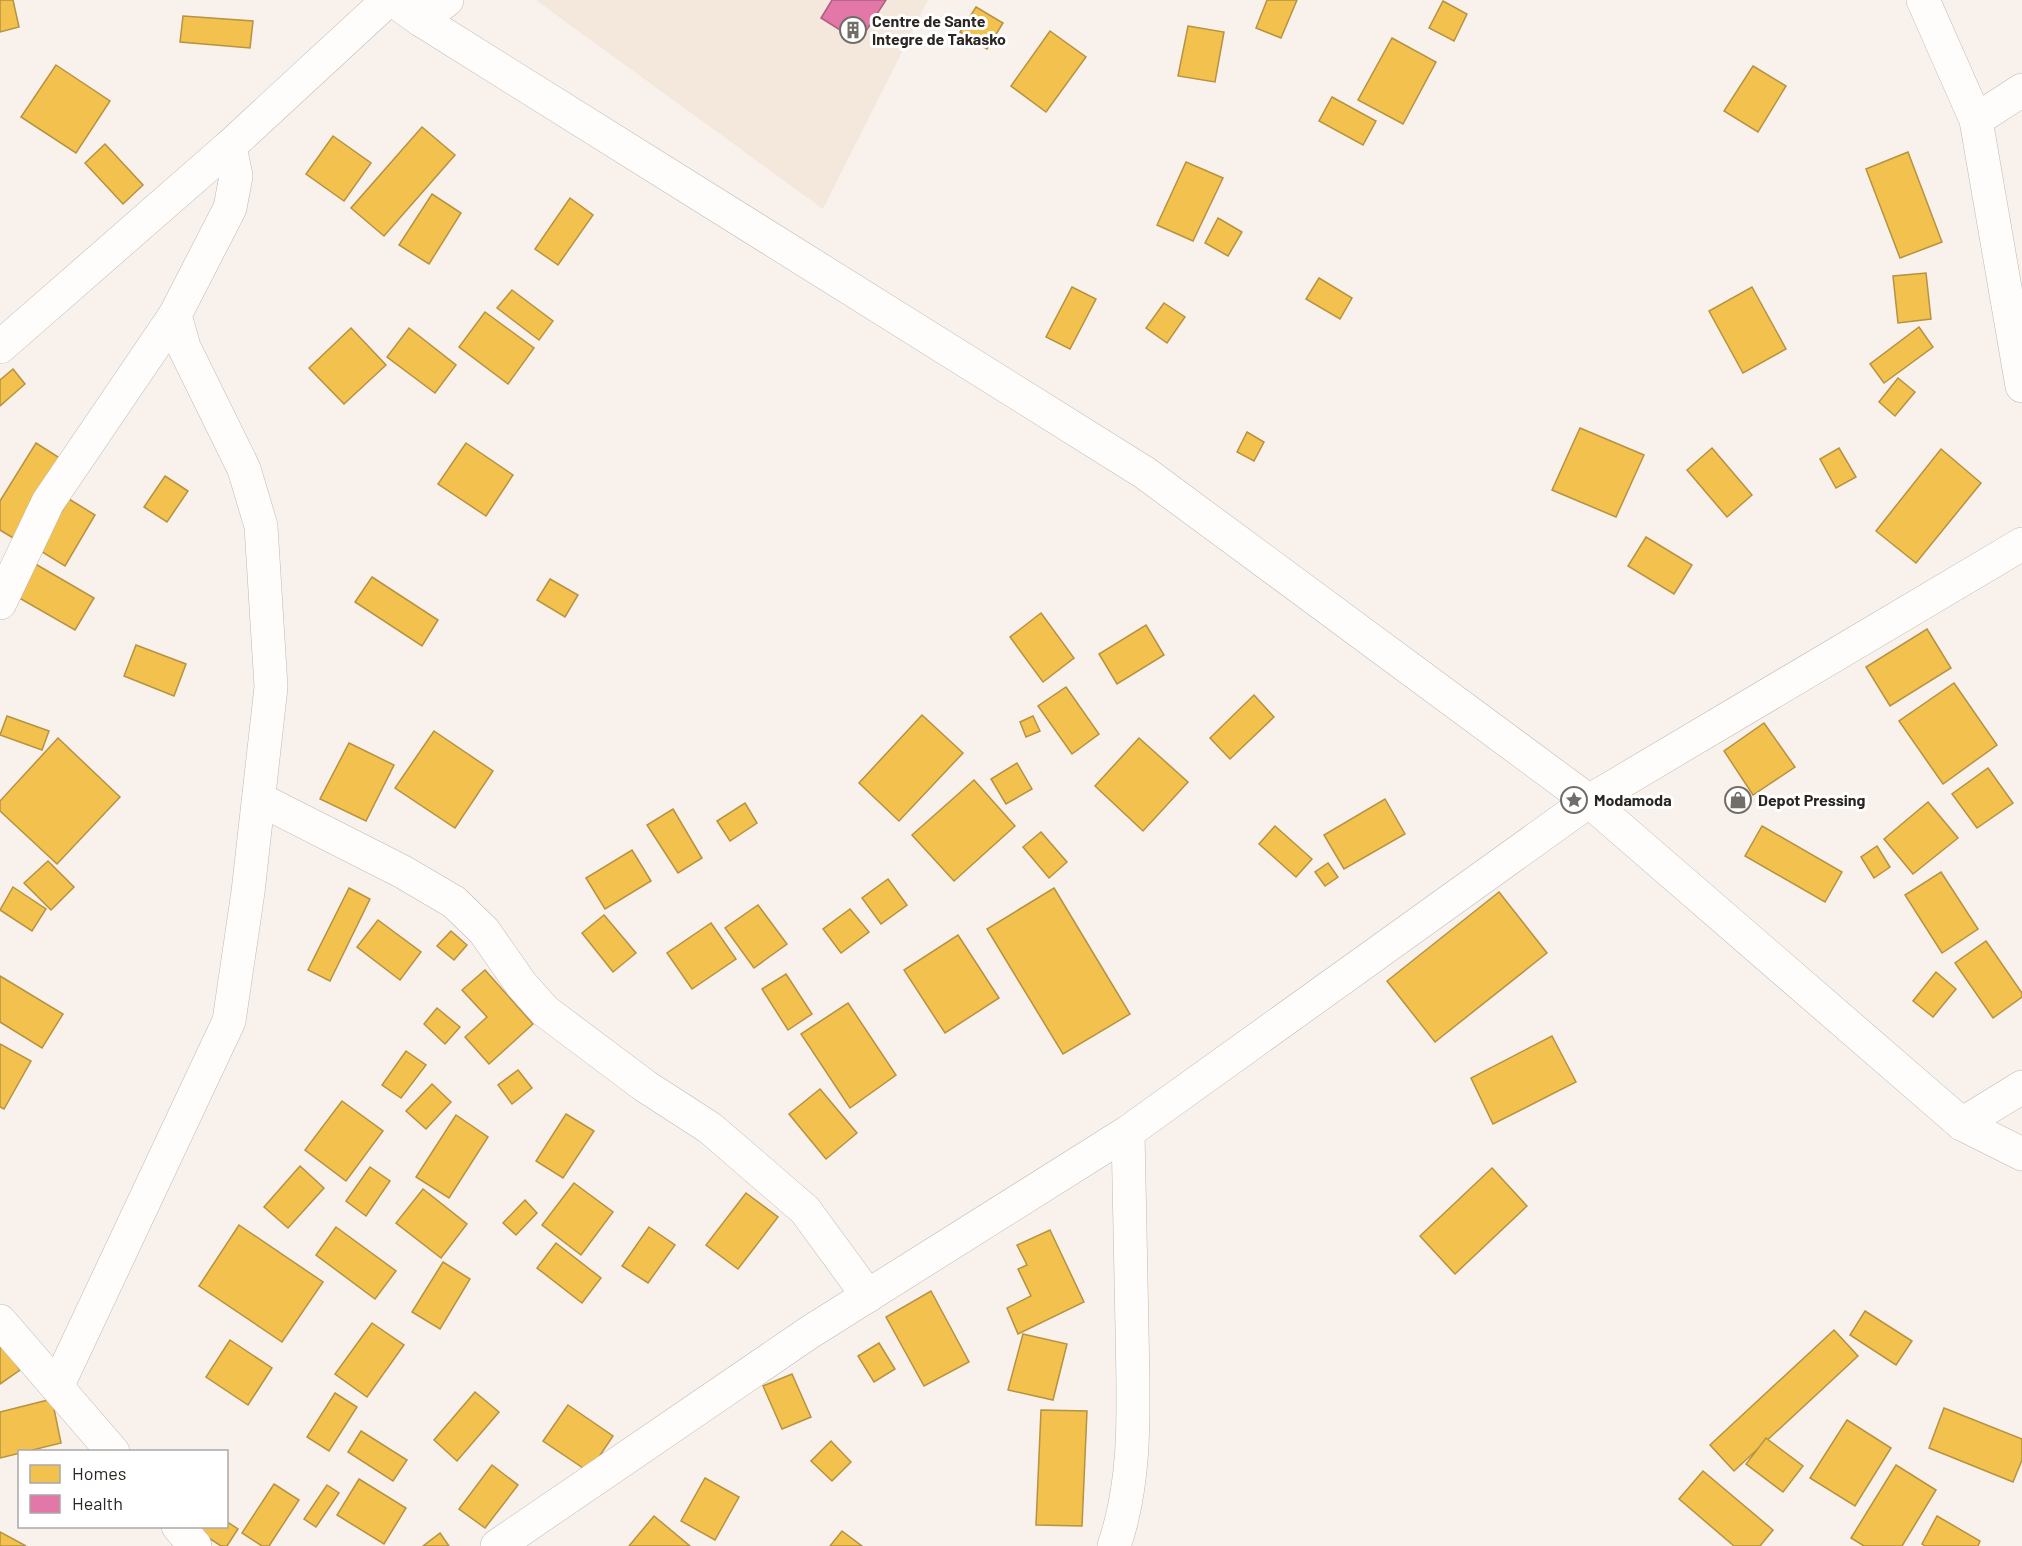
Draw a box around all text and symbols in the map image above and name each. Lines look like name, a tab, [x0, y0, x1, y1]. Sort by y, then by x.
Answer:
place label: Centre de Sante Integre de Takasko	[872, 11, 1006, 48]
building icon: Centre de Sante Integre de Takasko	[838, 15, 868, 45]
place icon: Modamoda	[1559, 785, 1589, 815]
shop icon: Depot Pressing	[1723, 785, 1753, 815]
place label: Modamoda	[1594, 790, 1672, 809]
place label: Depot Pressing	[1758, 790, 1866, 809]
legend	[18, 1450, 228, 1528]
text: Homes	[72, 1462, 126, 1484]
text: Health	[72, 1492, 123, 1514]

